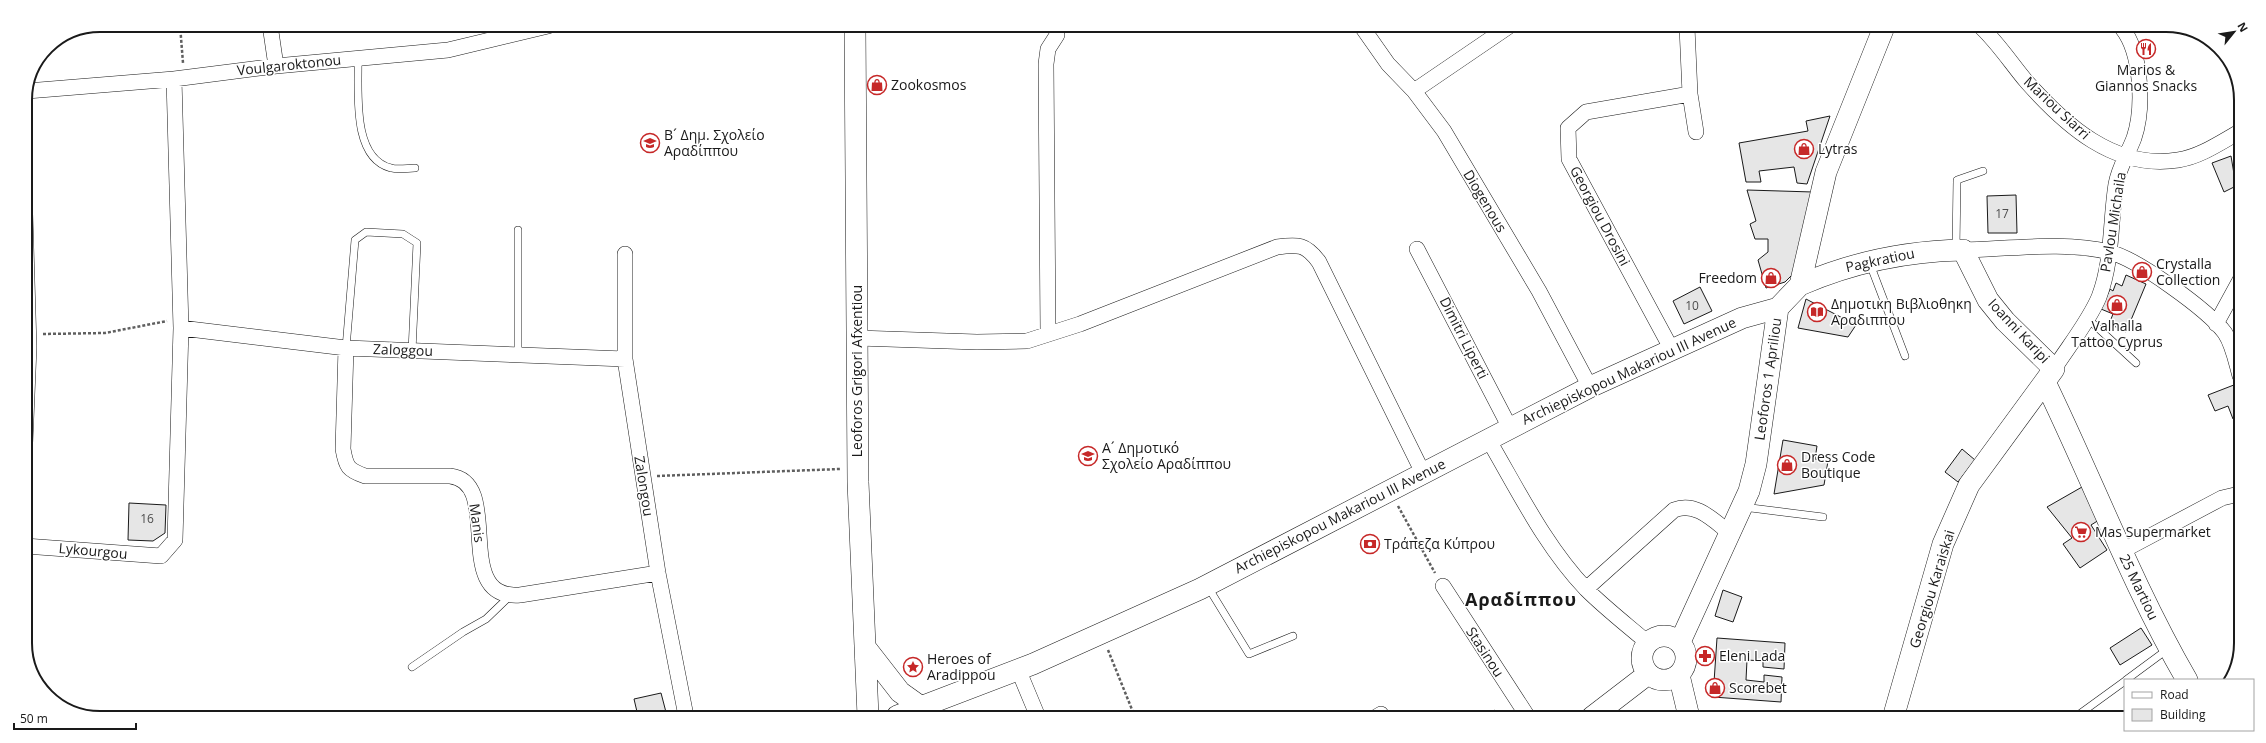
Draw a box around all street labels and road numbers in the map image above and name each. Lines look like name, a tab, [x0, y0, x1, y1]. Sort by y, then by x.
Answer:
street label: Voulgaroktonou	[236, 50, 342, 79]
street label: Mariou Siarri	[2020, 72, 2095, 143]
street label: Georgiou Drosini	[1566, 162, 1635, 269]
street label: Diogenous	[1459, 166, 1512, 236]
street label: Pavlou Michaila	[2095, 170, 2130, 273]
street label: Pagkratiou	[1844, 243, 1916, 276]
street label: Leoforos Grigori Afxentiou	[847, 285, 866, 457]
street label: Dimitri Liperti	[1436, 294, 1493, 382]
street label: Ioanni Karipi	[1984, 294, 2054, 367]
street label: Archiepiskopou Makariou III Avenue	[1518, 312, 1739, 429]
street label: Leoforos 1 Apriliou	[1749, 316, 1786, 441]
street label: Zaloggou	[373, 339, 433, 360]
street label: Zalongou	[630, 454, 659, 518]
street label: Archiepiskopou Makariou III Avenue	[1231, 454, 1449, 577]
street label: Manis	[465, 502, 490, 544]
street label: Georgiou Karaiskai	[1904, 527, 1959, 650]
street label: Lykourgou	[58, 538, 128, 563]
street label: 25 Martiou	[2115, 551, 2164, 623]
street label: Stasinou	[1462, 623, 1509, 680]

